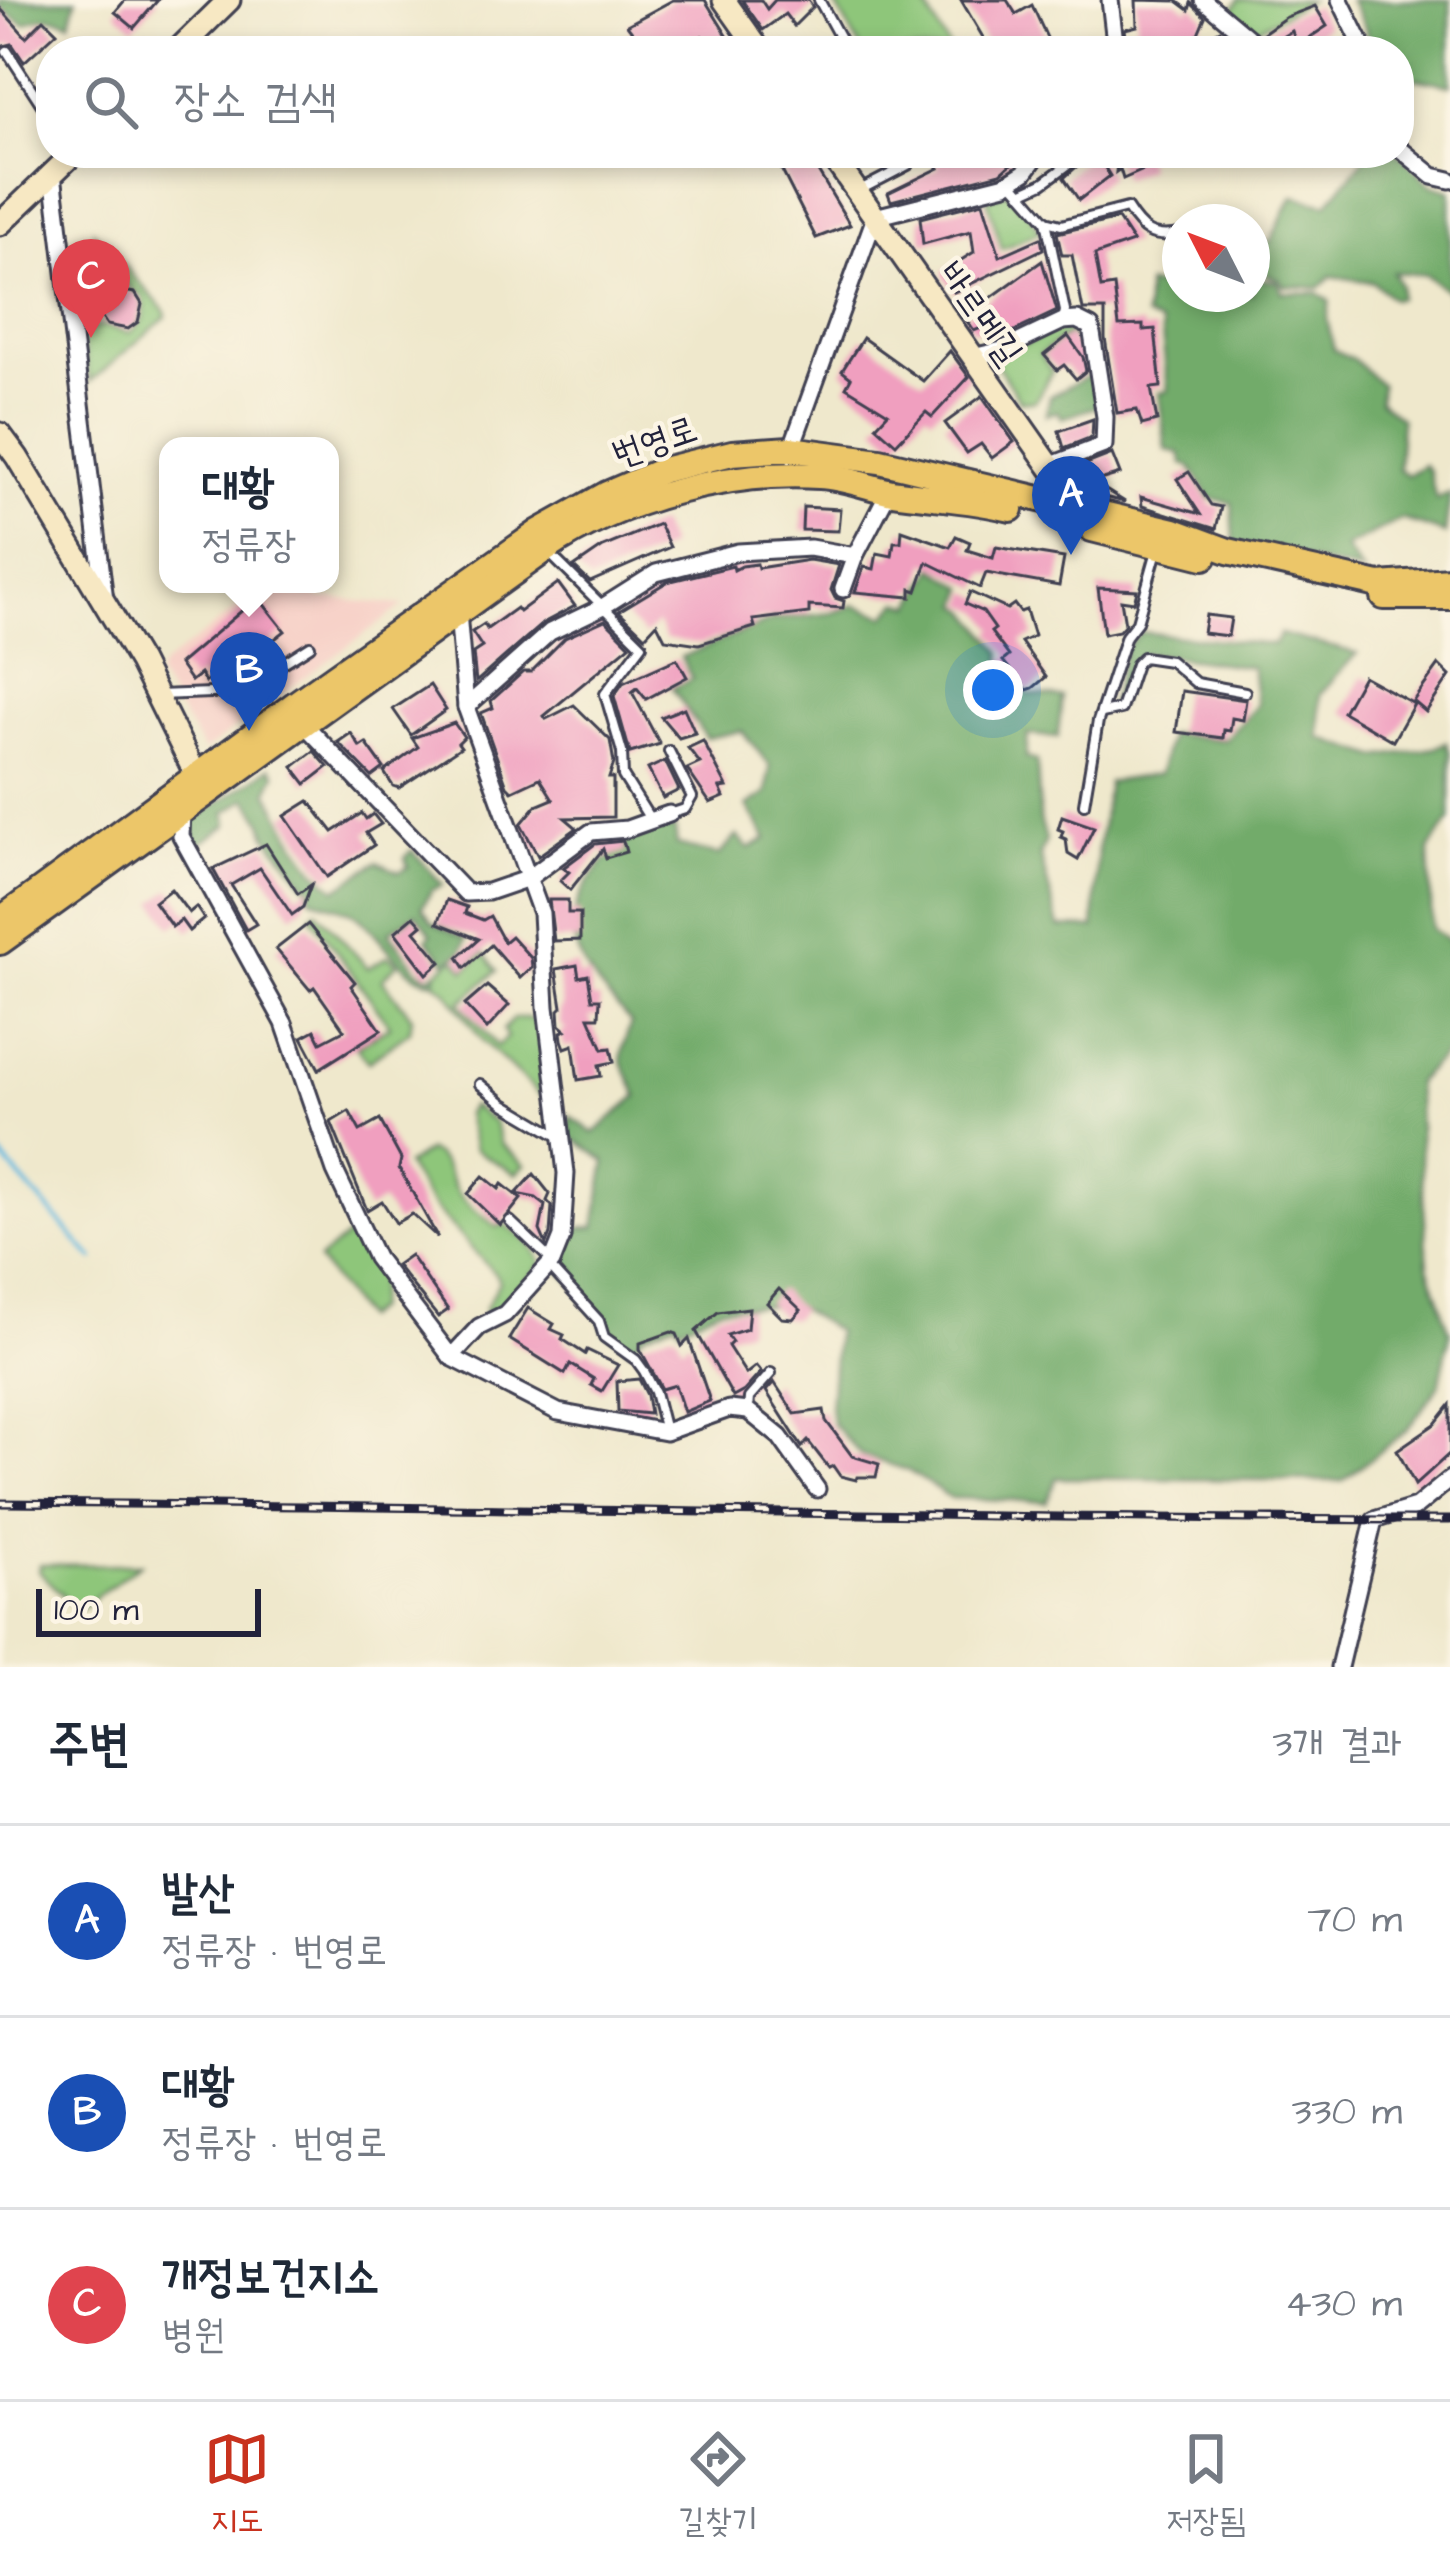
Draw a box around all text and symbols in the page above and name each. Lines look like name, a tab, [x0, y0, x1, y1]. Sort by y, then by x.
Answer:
search box	[36, 36, 1414, 168]
icon: search	[78, 69, 144, 135]
text: 장소 검색	[174, 71, 337, 133]
north arrow	[1162, 204, 1270, 312]
pin: C	[52, 239, 130, 338]
street label: 바르메길	[926, 251, 1034, 376]
street label: 번영로	[605, 404, 704, 481]
popup	[159, 437, 339, 593]
pin: A	[1032, 456, 1110, 555]
text: 대황	[202, 457, 274, 519]
text: 정류장	[202, 519, 296, 573]
pin: B	[210, 632, 288, 731]
your location	[963, 660, 1023, 720]
scale bar	[36, 1583, 261, 1636]
text: 100 m	[54, 1587, 139, 1633]
text: 주변	[48, 1710, 130, 1781]
text: 3개 결과	[1272, 1718, 1402, 1772]
text: 발산	[162, 1863, 234, 1925]
text: A	[75, 1894, 99, 1948]
text: 70 m	[1307, 1894, 1402, 1948]
text: 정류장 · 번영로	[162, 1925, 387, 1979]
text: 대황	[162, 2055, 234, 2117]
text: B	[73, 2086, 101, 2140]
text: 330 m	[1292, 2086, 1402, 2140]
text: 정류장 · 번영로	[162, 2117, 387, 2171]
text: 개정보건지소	[162, 2247, 379, 2309]
text: C	[73, 2278, 101, 2332]
text: 430 m	[1285, 2278, 1402, 2332]
text: 병원	[162, 2309, 225, 2363]
tab: 지도	[204, 2426, 270, 2544]
tab: 길찾기	[678, 2426, 758, 2544]
tab: 저장됨	[1166, 2426, 1246, 2544]

